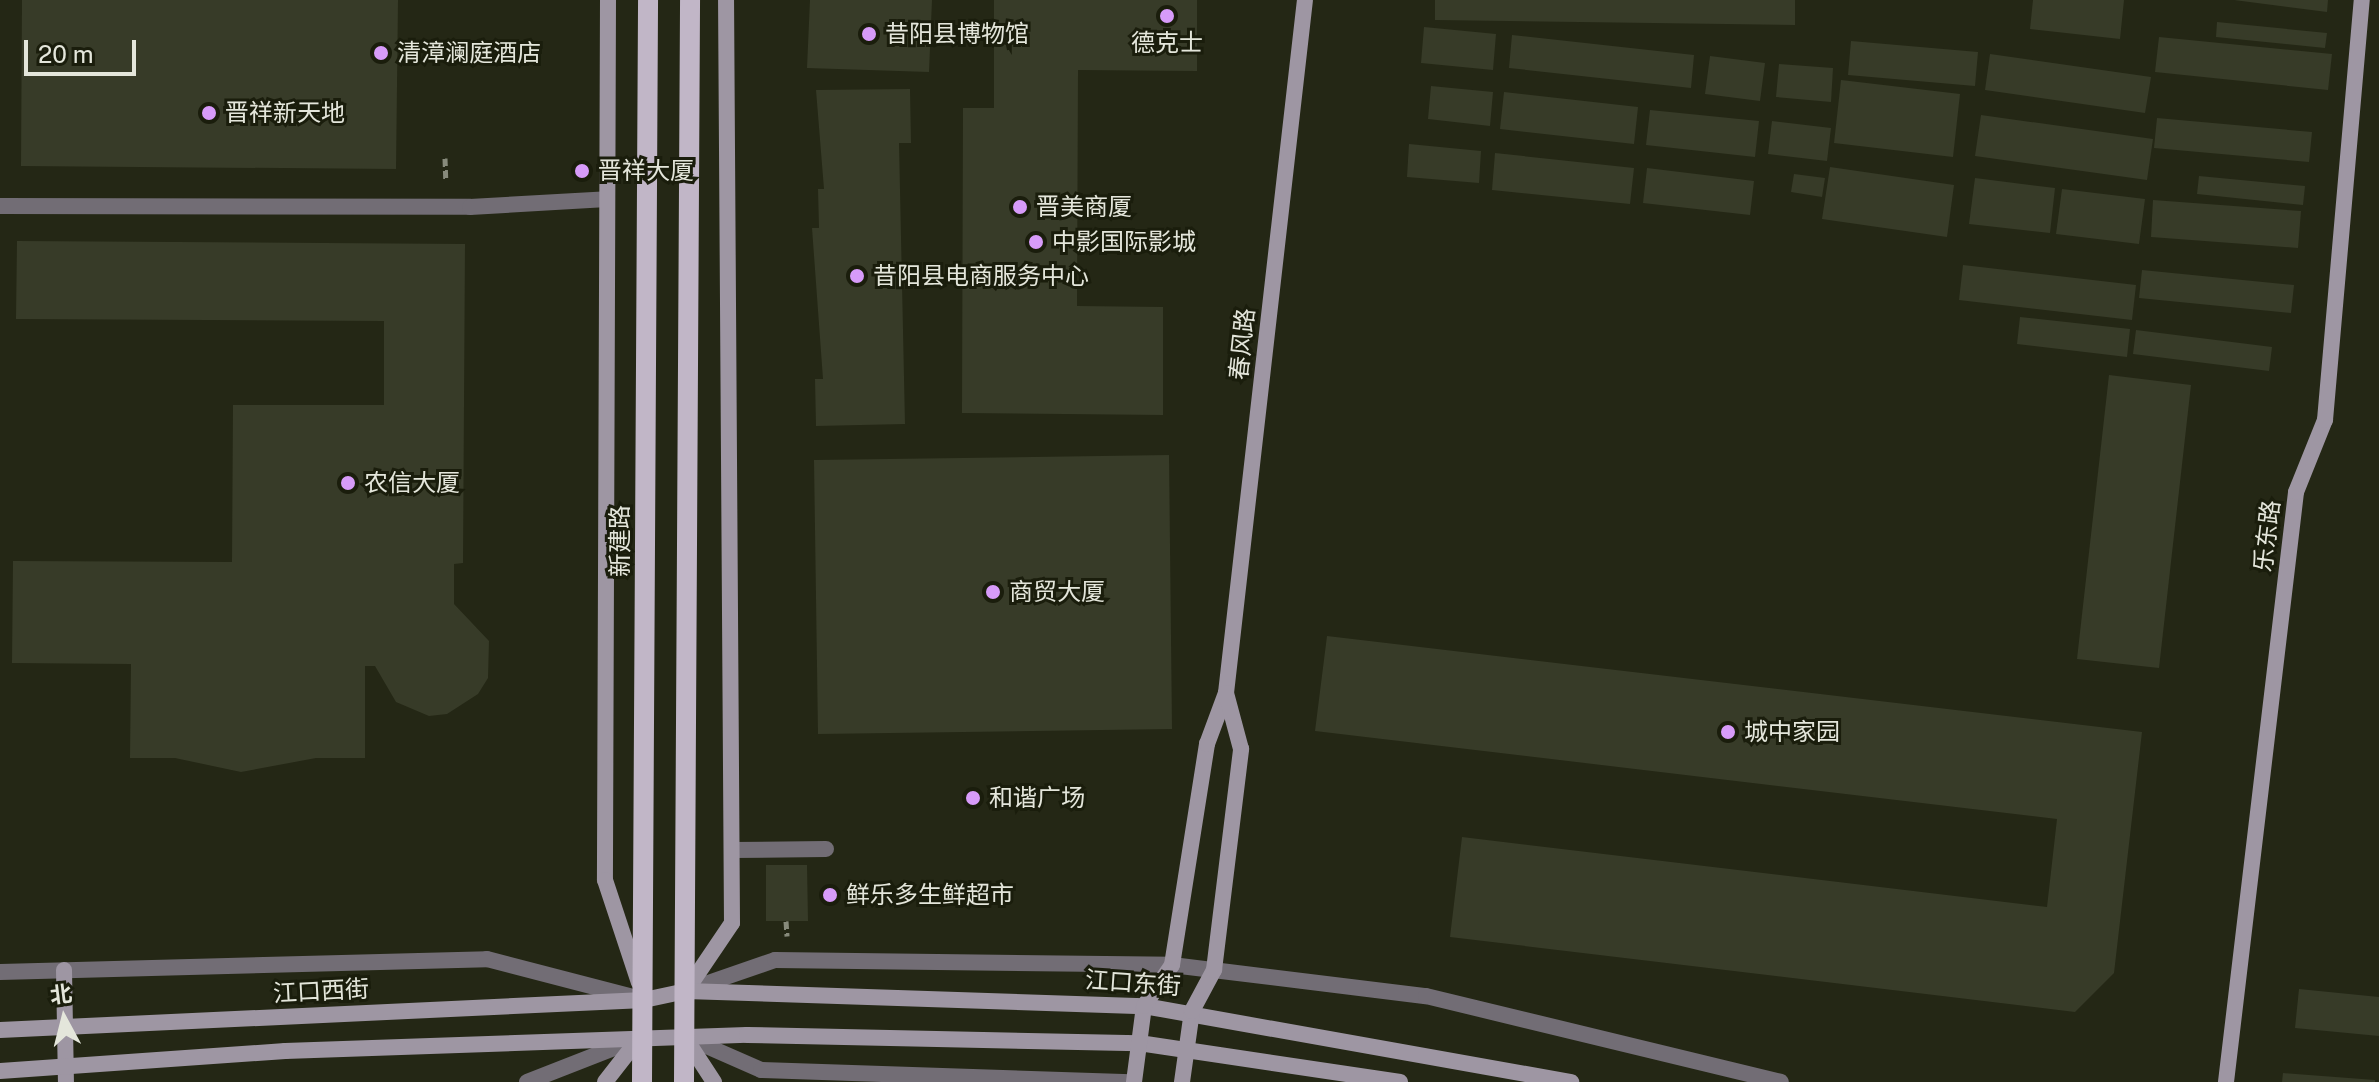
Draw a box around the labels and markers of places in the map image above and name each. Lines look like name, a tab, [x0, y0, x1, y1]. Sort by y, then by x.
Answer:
marker: 德克士	[1158, 7, 1176, 25]
place label: 昔阳县博物馆	[885, 20, 1029, 48]
marker: 昔阳县博物馆	[860, 25, 878, 43]
place label: 德克士	[1131, 29, 1203, 57]
place label: 清漳澜庭酒店	[397, 39, 541, 67]
marker: 清漳澜庭酒店	[372, 44, 390, 62]
place label: 晋祥新天地	[225, 99, 345, 127]
marker: 晋祥新天地	[200, 104, 218, 122]
place label: 晋祥大厦	[598, 157, 694, 185]
marker: 晋祥大厦	[573, 162, 591, 180]
place label: 晋美商厦	[1036, 193, 1132, 221]
marker: 晋美商厦	[1011, 198, 1029, 216]
place label: 中影国际影城	[1052, 228, 1196, 256]
marker: 中影国际影城	[1027, 233, 1045, 251]
place label: 昔阳县电商服务中心	[873, 262, 1089, 290]
marker: 昔阳县电商服务中心	[848, 267, 866, 285]
place label: 农信大厦	[364, 469, 460, 497]
marker: 农信大厦	[339, 474, 357, 492]
place label: 商贸大厦	[1009, 578, 1105, 606]
marker: 商贸大厦	[984, 583, 1002, 601]
place label: 城中家园	[1744, 718, 1840, 746]
marker: 城中家园	[1719, 723, 1737, 741]
place label: 和谐广场	[989, 784, 1085, 812]
marker: 和谐广场	[964, 789, 982, 807]
place label: 鲜乐多生鲜超市	[846, 881, 1014, 909]
marker: 鲜乐多生鲜超市	[821, 886, 839, 904]

